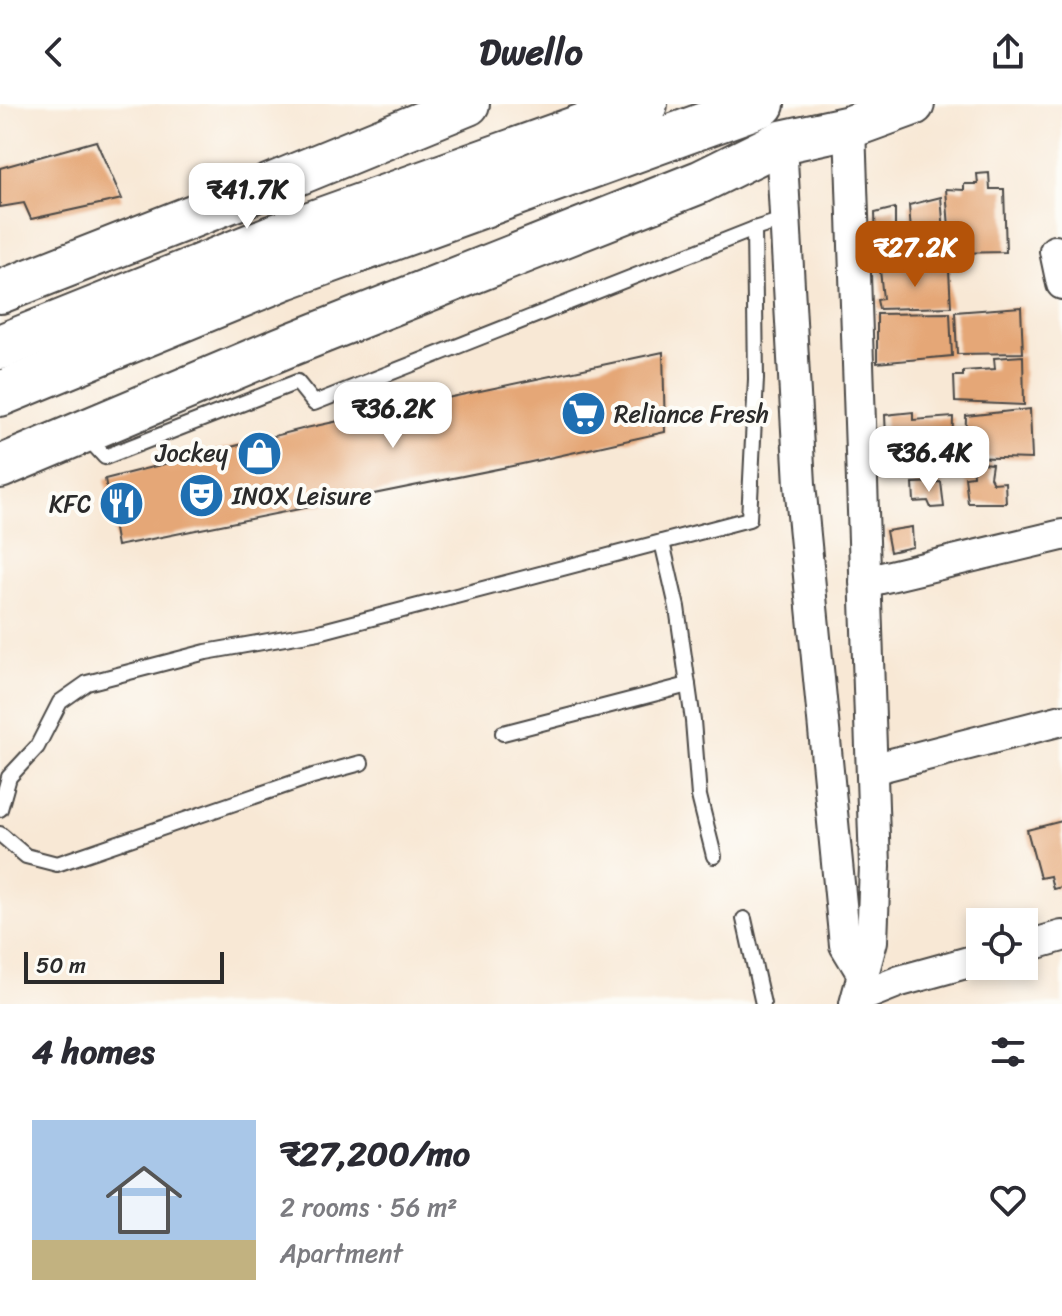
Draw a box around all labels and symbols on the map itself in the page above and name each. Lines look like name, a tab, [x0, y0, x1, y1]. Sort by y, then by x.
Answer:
pin: ₹41.7K	[182, 163, 312, 231]
pin: ₹27.2K	[850, 221, 980, 289]
pin: ₹36.2K	[328, 382, 458, 450]
supermarket icon: Reliance Fresh	[559, 390, 607, 438]
place label: Reliance Fresh	[614, 393, 769, 435]
pin: ₹36.4K	[864, 426, 994, 494]
shop icon: Jockey	[235, 429, 283, 477]
place label: Jockey	[154, 432, 229, 474]
theatre icon: INOX Leisure	[177, 472, 225, 520]
place label: INOX Leisure	[231, 475, 372, 517]
restaurant icon: KFC	[98, 480, 146, 528]
place label: KFC	[49, 483, 91, 525]
scale bar	[24, 948, 224, 984]

